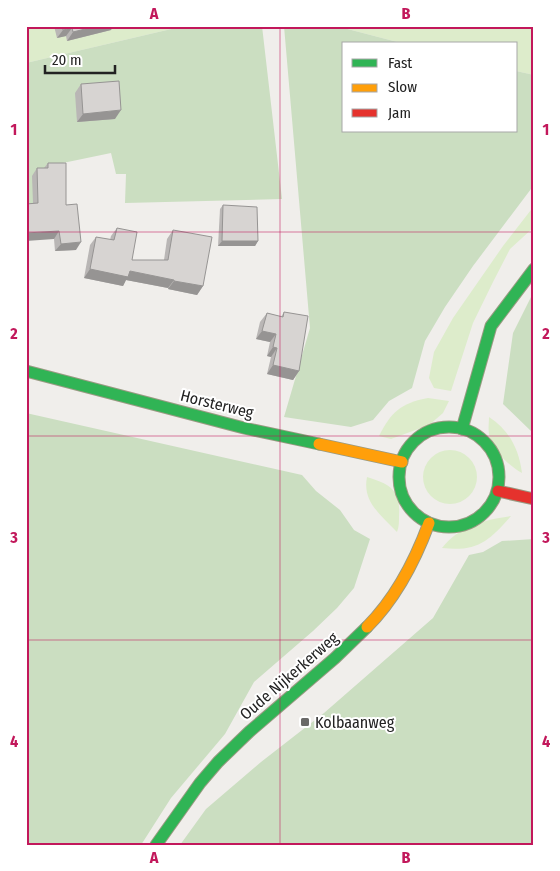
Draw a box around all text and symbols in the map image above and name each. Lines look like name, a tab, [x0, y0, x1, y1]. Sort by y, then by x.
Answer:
text: A	[149, 4, 159, 23]
text: B	[402, 4, 411, 23]
scale bar	[45, 42, 115, 74]
legend	[342, 42, 518, 132]
text: 20 m	[52, 51, 82, 69]
text: Fast	[388, 54, 412, 72]
text: Slow	[388, 78, 417, 96]
text: Jam	[388, 104, 411, 122]
text: 1	[11, 120, 17, 139]
text: 1	[543, 120, 549, 139]
text: 2	[9, 324, 18, 343]
text: 2	[541, 324, 550, 343]
street label: Horsterweg	[178, 386, 256, 422]
text: 3	[9, 528, 18, 547]
text: 3	[541, 528, 550, 547]
street label: Oude Nijkerkerweg	[236, 628, 342, 724]
place label: Kolbaanweg	[315, 713, 395, 732]
marker: Kolbaanweg	[299, 716, 311, 728]
text: 4	[10, 732, 18, 751]
text: 4	[542, 732, 550, 751]
text: A	[149, 848, 159, 867]
text: B	[402, 848, 411, 867]

